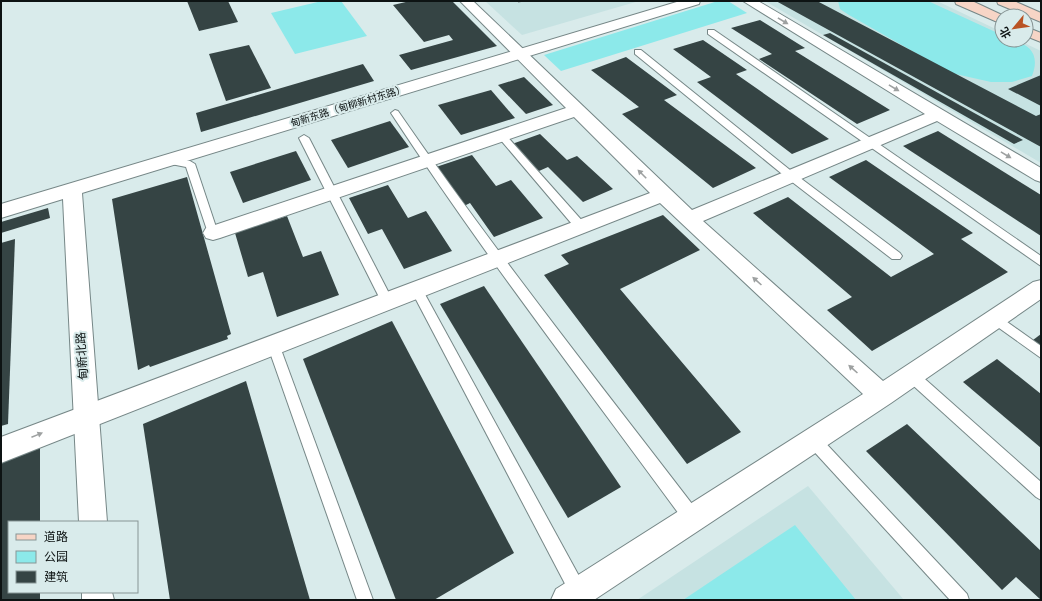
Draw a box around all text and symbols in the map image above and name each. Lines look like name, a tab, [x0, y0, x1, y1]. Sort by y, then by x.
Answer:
north arrow	[994, 8, 1034, 48]
one-way arrow	[778, 17, 788, 25]
text: 北	[997, 25, 1014, 41]
street label: 甸新东路（甸柳新村东路）	[289, 82, 407, 130]
one-way arrow	[889, 84, 899, 92]
one-way arrow	[1001, 151, 1011, 159]
one-way arrow	[637, 169, 647, 179]
one-way arrow	[752, 277, 763, 286]
street label: 甸新北路	[73, 332, 91, 380]
one-way arrow	[849, 365, 858, 374]
one-way arrow	[32, 432, 44, 438]
legend	[8, 521, 138, 593]
text: 道路	[44, 530, 68, 544]
text: 公园	[44, 550, 68, 564]
text: 建筑	[44, 570, 68, 584]

